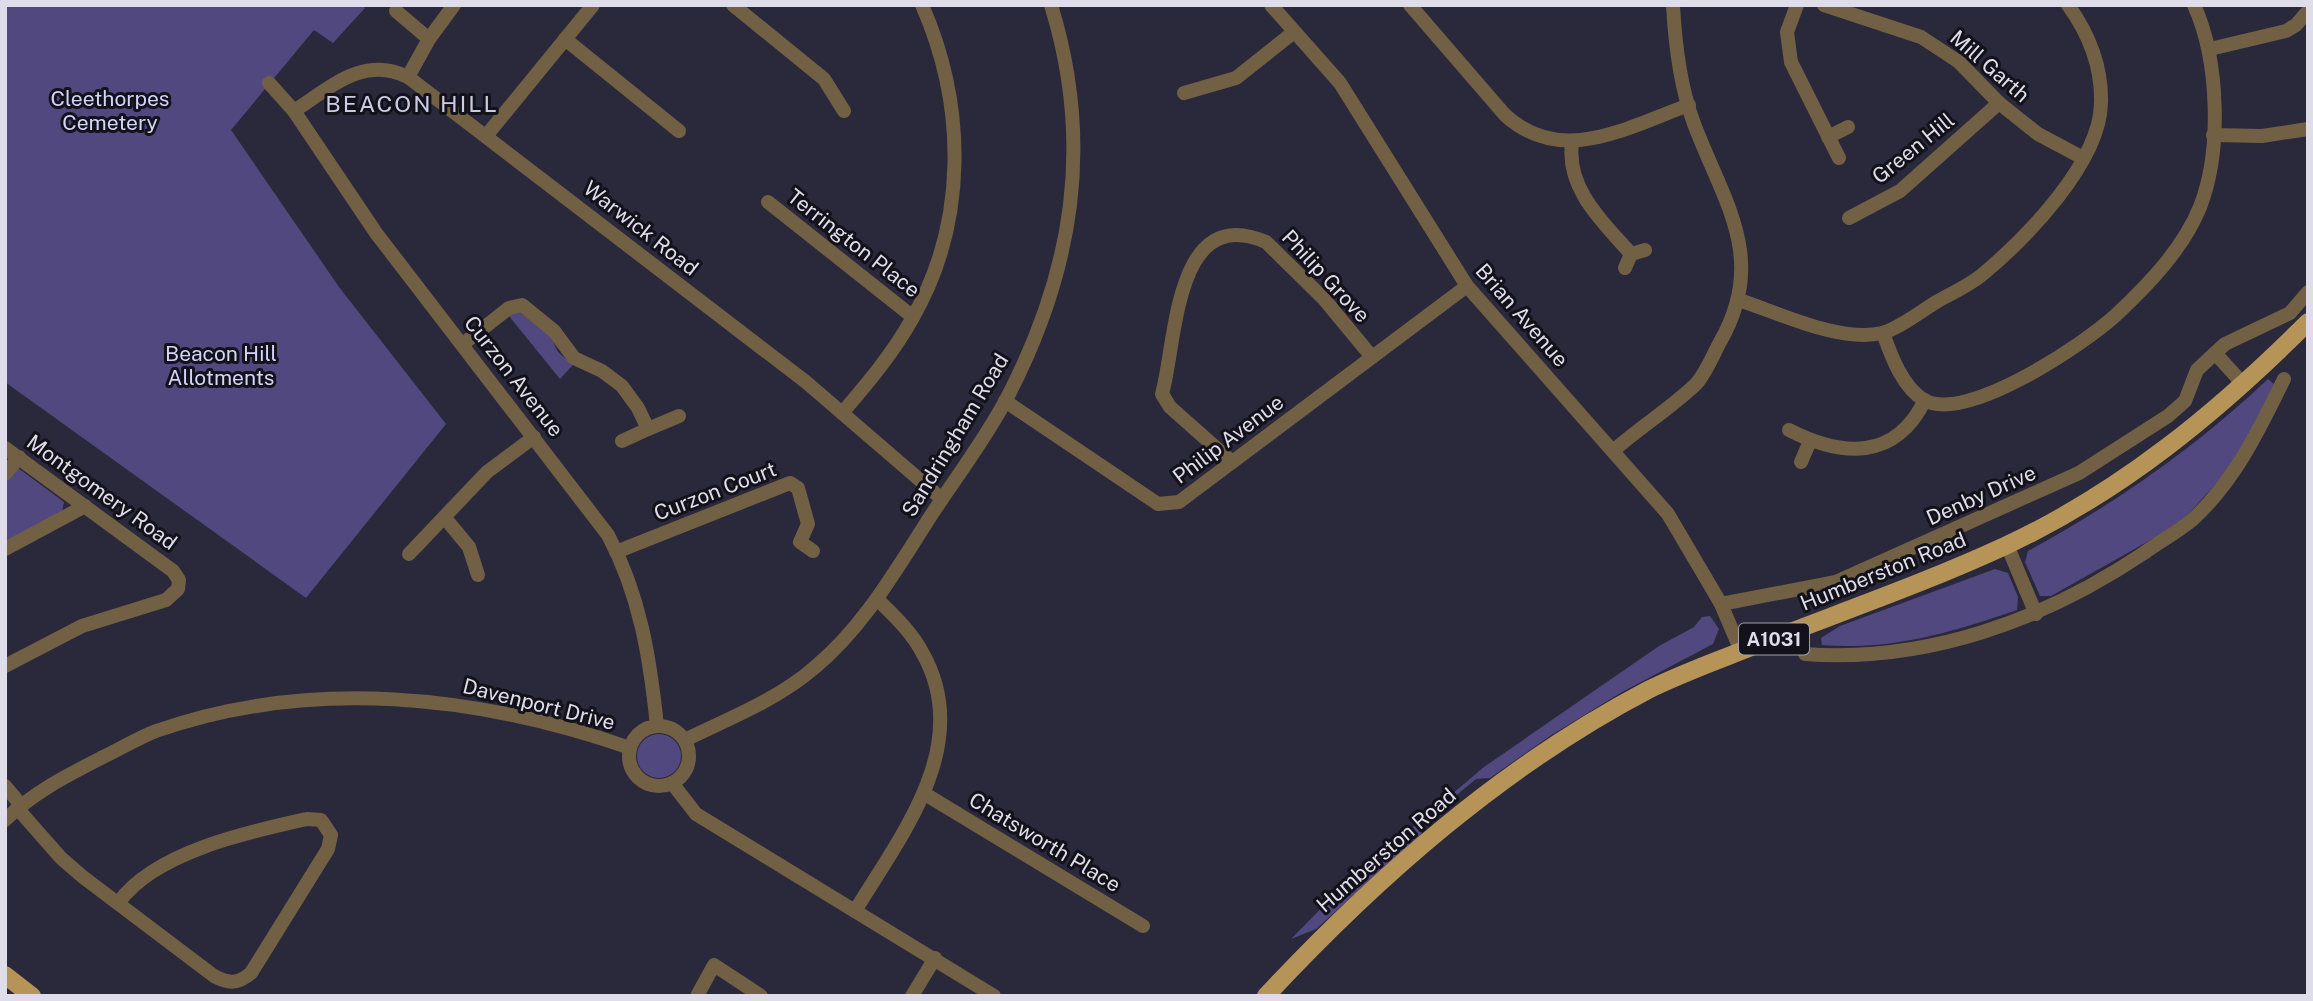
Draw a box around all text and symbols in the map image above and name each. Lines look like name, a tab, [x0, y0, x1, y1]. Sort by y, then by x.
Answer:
street label: Mill Garth	[1945, 25, 2035, 107]
park label: Cleethorpes Cemetery	[51, 86, 169, 135]
district label: BEACON HILL	[325, 90, 499, 117]
street label: Green Hill	[1867, 107, 1959, 189]
street label: Warwick Road	[579, 175, 703, 281]
street label: Terrington Place	[783, 183, 925, 303]
street label: Philip Grove	[1277, 225, 1375, 327]
street label: Brian Avenue	[1470, 258, 1574, 372]
street label: Curzon Avenue	[459, 311, 569, 441]
park label: Beacon Hill Allotments	[165, 341, 277, 390]
street label: Sandringham Road	[896, 349, 1014, 521]
street label: Philip Avenue	[1168, 389, 1288, 489]
street label: Montgomery Road	[22, 429, 182, 555]
street label: Curzon Court	[650, 456, 780, 526]
street label: Denby Drive	[1922, 460, 2040, 530]
street label: Humberston Road	[1797, 526, 1969, 616]
road number: A1031	[1739, 624, 1809, 654]
street label: Davenport Drive	[460, 673, 618, 735]
street label: Humberston Road	[1311, 783, 1461, 917]
street label: Chatsworth Place	[965, 787, 1125, 897]

